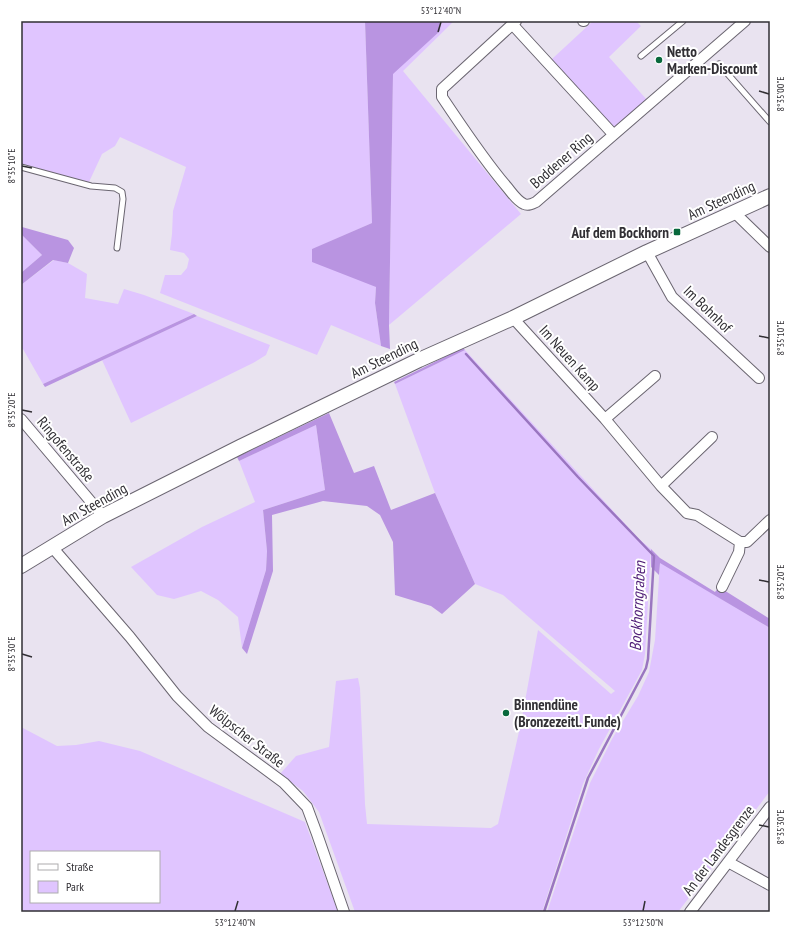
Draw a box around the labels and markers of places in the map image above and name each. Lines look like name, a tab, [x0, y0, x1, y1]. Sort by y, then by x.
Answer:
place label: Netto Marken-Discount	[667, 42, 758, 78]
marker: Netto Marken-Discount	[654, 55, 664, 65]
place label: Auf dem Bockhorn	[571, 223, 669, 242]
marker: Auf dem Bockhorn	[672, 227, 682, 237]
place label: Binnendüne (Bronzezeitl. Funde)	[514, 695, 621, 731]
marker: Binnendüne (Bronzezeitl. Funde)	[501, 708, 511, 718]

